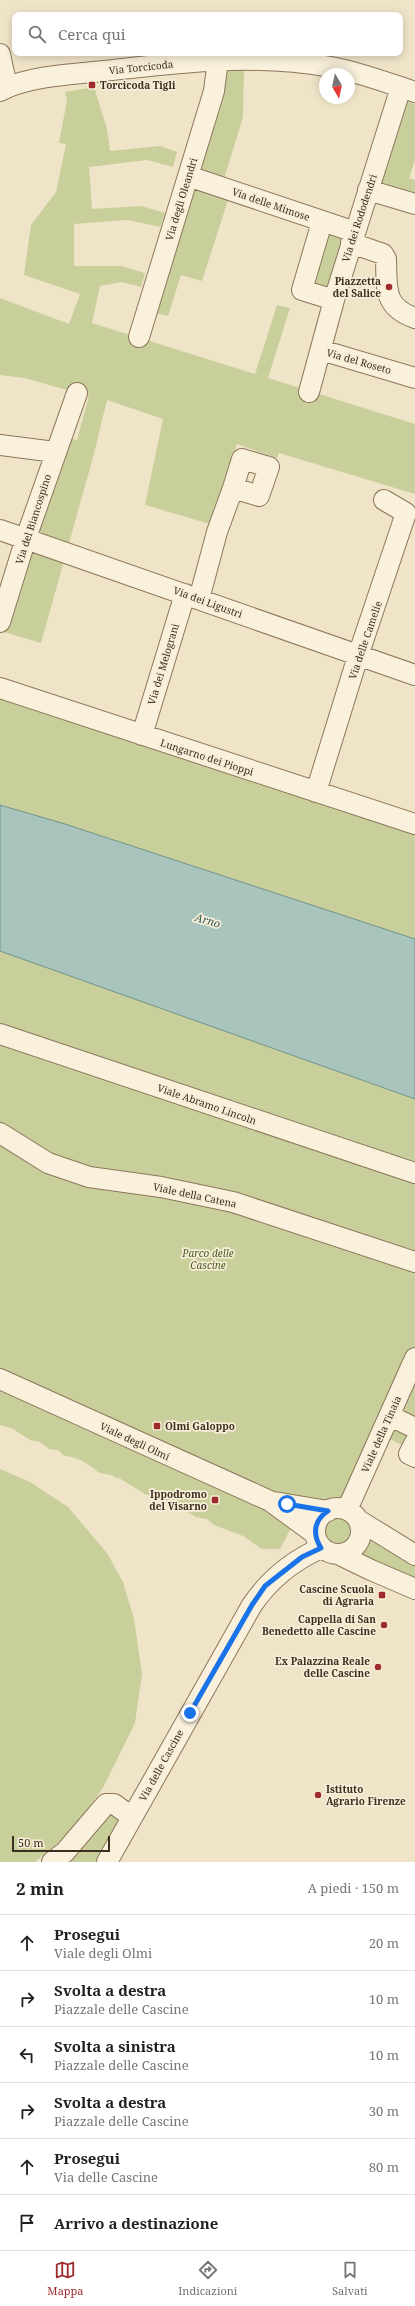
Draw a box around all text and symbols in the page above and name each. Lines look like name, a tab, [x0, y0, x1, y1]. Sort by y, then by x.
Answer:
search box	[12, 12, 403, 56]
icon: search	[26, 23, 48, 45]
text: Cerca qui	[58, 24, 126, 44]
street label: Via Torcicoda	[108, 57, 174, 77]
north arrow	[319, 68, 355, 104]
place label: Torcicoda Tigli	[100, 78, 176, 92]
marker: Torcicoda Tigli	[87, 80, 97, 90]
street label: Via degli Oleandri	[162, 155, 200, 242]
street label: Via dei Rododendri	[338, 171, 380, 264]
street label: Via delle Mimose	[230, 184, 312, 224]
place label: Piazzetta del Salice	[333, 274, 381, 300]
marker: Piazzetta del Salice	[384, 282, 394, 292]
street label: Via del Roseto	[325, 345, 393, 377]
street label: Via del Biancospino	[12, 472, 54, 566]
street label: Via dei Ligustri	[172, 583, 245, 621]
street label: Via delle Camelie	[345, 599, 385, 681]
street label: Via dei Melograni	[144, 621, 182, 706]
street label: Lungarno dei Pioppi	[159, 735, 256, 779]
water label: Arno	[193, 909, 222, 931]
street label: Viale Abramo Lincoln	[156, 1080, 259, 1128]
street label: Viale della Catena	[152, 1179, 239, 1211]
park label: Parco delle Cascine	[181, 1246, 234, 1272]
street label: Viale della Tinaia	[358, 1393, 404, 1475]
street label: Viale degli Olmi	[98, 1419, 173, 1464]
place label: Olmi Galoppo	[165, 1419, 235, 1433]
marker: Olmi Galoppo	[152, 1421, 162, 1431]
place label: Ippodromo del Visarno	[149, 1487, 207, 1513]
marker: Ippodromo del Visarno	[210, 1495, 220, 1505]
route start	[278, 1495, 296, 1513]
place label: Cascine Scuola di Agraria	[299, 1582, 374, 1608]
marker: Cascine Scuola di Agraria	[377, 1590, 387, 1600]
place label: Cappella di San Benedetto alle Cascine	[262, 1612, 376, 1638]
marker: Cappella di San Benedetto alle Cascine	[379, 1620, 389, 1630]
place label: Ex Palazzina Reale delle Cascine	[275, 1654, 370, 1680]
marker: Ex Palazzina Reale delle Cascine	[373, 1662, 383, 1672]
route end	[181, 1704, 199, 1722]
street label: Via delle Cascine	[135, 1727, 187, 1803]
place label: Istituto Agrario Firenze	[326, 1782, 406, 1808]
marker: Istituto Agrario Firenze	[313, 1790, 323, 1800]
scale bar	[12, 1834, 110, 1853]
text: 50 m	[18, 1835, 44, 1850]
text: 2 min	[16, 1877, 64, 1900]
text: A piedi · 150 m	[308, 1879, 399, 1897]
text: Prosegui	[54, 1924, 120, 1944]
icon: ahead	[16, 1932, 38, 1954]
text: 20 m	[369, 1934, 399, 1952]
text: Viale degli Olmi	[54, 1944, 152, 1962]
text: Svolta a destra	[54, 1980, 166, 2000]
icon: right	[16, 1988, 38, 2010]
text: 10 m	[369, 1990, 399, 2008]
text: Piazzale delle Cascine	[54, 2000, 189, 2018]
text: Svolta a sinistra	[54, 2036, 176, 2056]
icon: left	[16, 2044, 38, 2066]
text: 10 m	[369, 2046, 399, 2064]
text: Piazzale delle Cascine	[54, 2056, 189, 2074]
text: Svolta a destra	[54, 2092, 166, 2112]
icon: right	[16, 2100, 38, 2122]
text: 30 m	[369, 2102, 399, 2120]
text: Piazzale delle Cascine	[54, 2112, 189, 2130]
text: Prosegui	[54, 2148, 120, 2168]
icon: ahead	[16, 2156, 38, 2178]
text: 80 m	[369, 2158, 399, 2176]
text: Via delle Cascine	[54, 2168, 158, 2186]
icon: arrive	[16, 2212, 38, 2234]
text: Arrivo a destinazione	[54, 2213, 218, 2233]
tab: Mappa	[47, 2259, 84, 2298]
tab: Indicazioni	[178, 2259, 237, 2298]
tab: Salvati	[332, 2259, 368, 2298]

